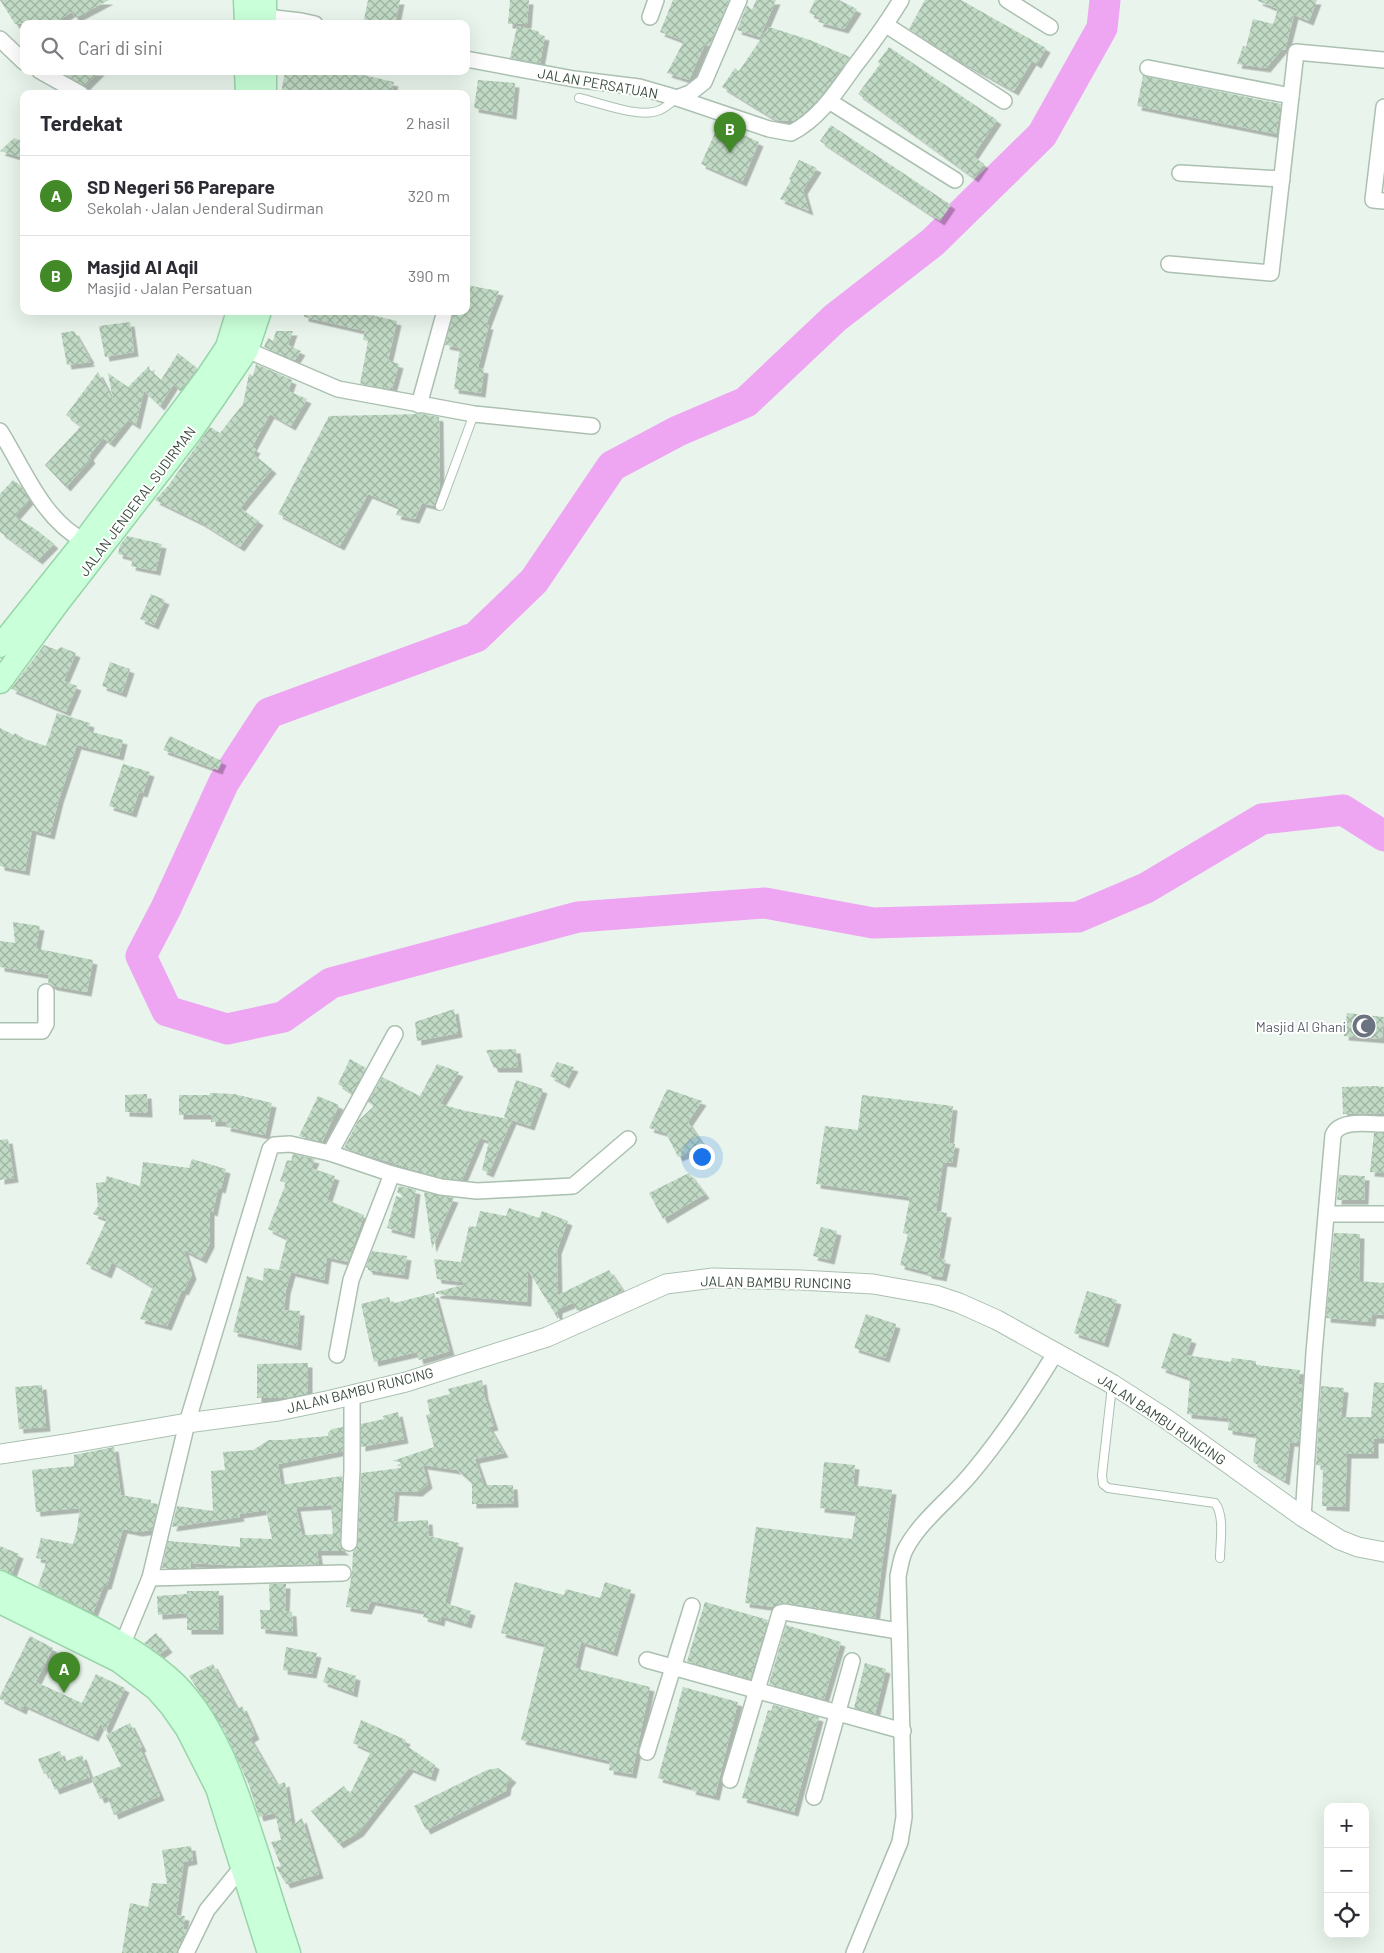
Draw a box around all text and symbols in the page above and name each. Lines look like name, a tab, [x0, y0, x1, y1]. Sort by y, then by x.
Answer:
search box	[20, 20, 470, 75]
icon: search	[38, 34, 66, 62]
text: Cari di sini	[78, 36, 163, 59]
street label: JALAN PERSATUAN	[537, 64, 659, 102]
text: Terdekat	[40, 110, 123, 135]
pin: B	[714, 112, 746, 153]
text: 2 hasil	[406, 113, 450, 132]
text: SD Negeri 56 Parepare	[87, 175, 275, 198]
text: A	[51, 186, 61, 205]
text: 320 m	[408, 186, 450, 205]
text: Sekolah · Jalan Jenderal Sudirman	[87, 198, 324, 217]
text: Masjid Al Aqil	[87, 255, 198, 278]
text: B	[51, 266, 61, 285]
text: 390 m	[408, 266, 450, 285]
text: Masjid · Jalan Persatuan	[87, 278, 252, 297]
street label: JALAN JENDERAL SUDIRMAN	[75, 423, 199, 579]
mosque icon: Masjid Al Ghani	[1351, 1013, 1377, 1039]
place label: Masjid Al Ghani	[1256, 1018, 1346, 1035]
your location	[689, 1144, 715, 1170]
street label: JALAN BAMBU RUNCING	[701, 1272, 851, 1292]
street label: JALAN BAMBU RUNCING	[285, 1364, 435, 1416]
street label: JALAN BAMBU RUNCING	[1095, 1370, 1229, 1468]
pin: A	[48, 1652, 80, 1693]
map controls	[1324, 1803, 1369, 1938]
button: +	[1324, 1803, 1369, 1848]
button: −	[1324, 1848, 1369, 1893]
button: locate	[1324, 1893, 1369, 1938]

